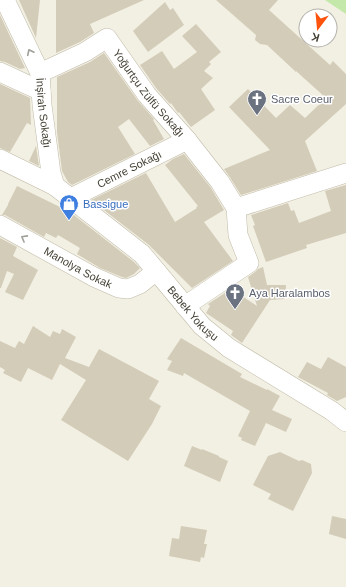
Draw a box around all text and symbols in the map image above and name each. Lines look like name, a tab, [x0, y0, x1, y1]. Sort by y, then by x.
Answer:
north arrow	[298, 8, 338, 48]
text: K	[310, 31, 321, 44]
street label: Yoğurtçu Zülfü Sokağı	[111, 47, 187, 139]
one-way arrow	[27, 49, 35, 57]
street label: İnşirah Sokağı	[34, 77, 54, 149]
church icon: Sacre Coeur	[246, 88, 268, 116]
place label: Sacre Coeur	[271, 93, 333, 105]
street label: Cemre Sokağı	[95, 148, 163, 190]
shop icon: Bassigue	[58, 193, 80, 221]
place label: Bassigue	[83, 198, 128, 210]
one-way arrow	[21, 235, 28, 242]
street label: Manolya Sokak	[42, 245, 114, 290]
church icon: Aya Haralambos	[224, 282, 246, 310]
street label: Bebek Yokuşu	[165, 284, 221, 343]
place label: Aya Haralambos	[249, 287, 331, 299]

